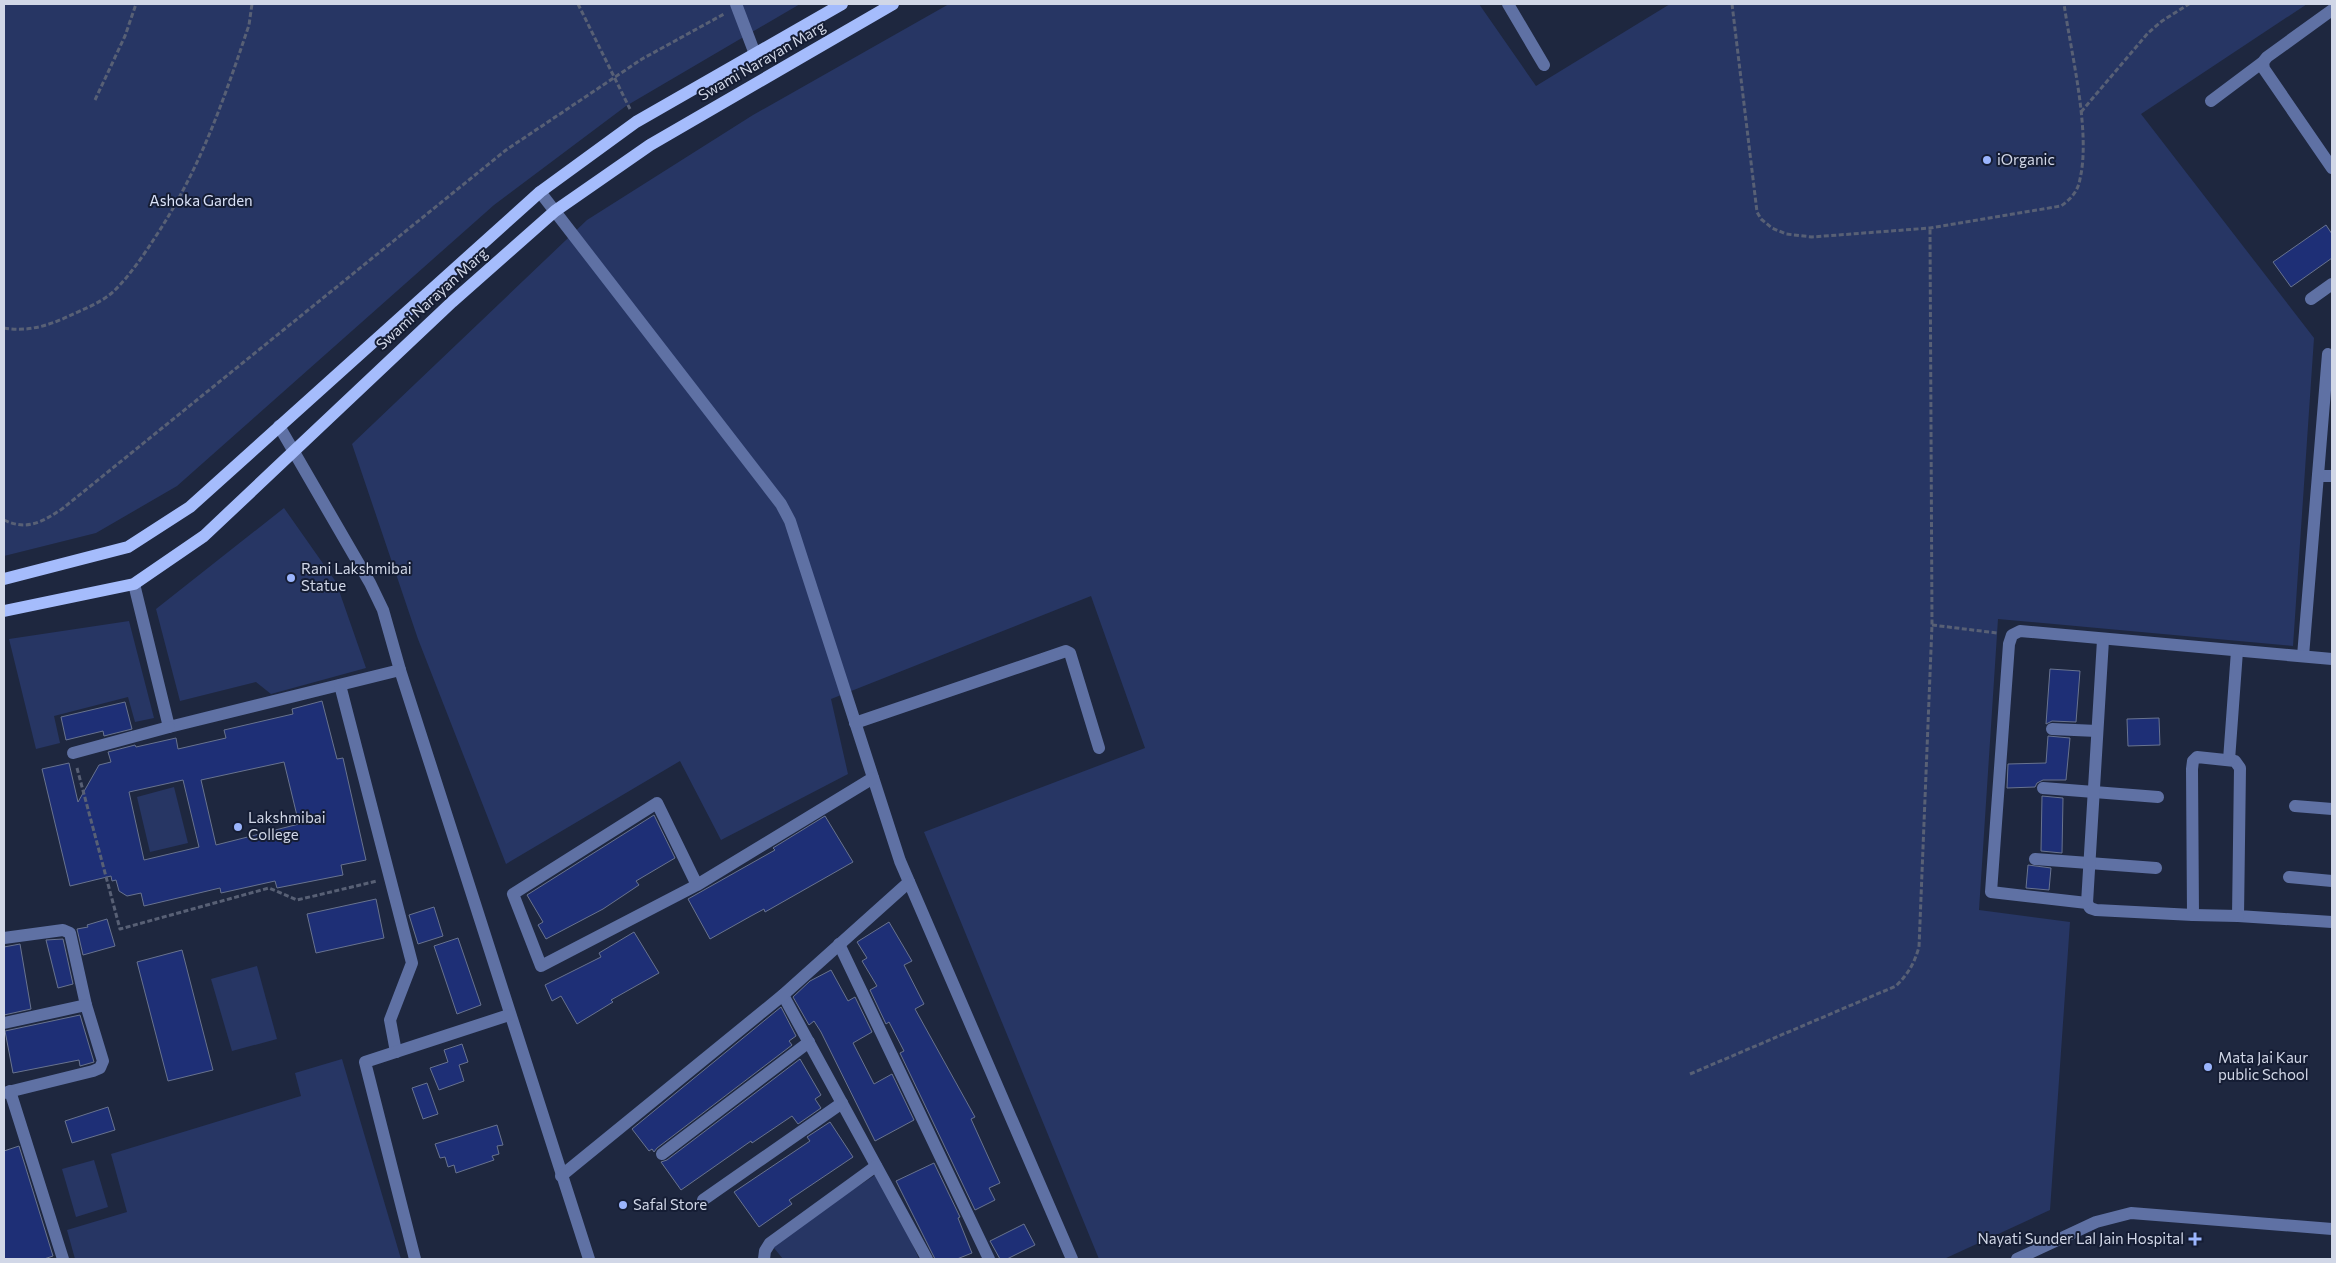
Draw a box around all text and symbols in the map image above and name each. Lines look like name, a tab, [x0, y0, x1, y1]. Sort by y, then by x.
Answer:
street label: Swami Narayan Marg	[695, 16, 828, 104]
place label: iOrganic	[1997, 150, 2055, 168]
marker: iOrganic	[1981, 154, 1993, 166]
park label: Ashoka Garden	[149, 191, 253, 209]
street label: Swami Narayan Marg	[372, 243, 491, 353]
place label: Rani Lakshmibai Statue	[301, 559, 412, 594]
marker: Rani Lakshmibai Statue	[285, 572, 297, 584]
place label: Lakshmibai College	[248, 808, 326, 843]
marker: Lakshmibai College	[232, 821, 244, 833]
place label: Mata Jai Kaur public School	[2218, 1048, 2309, 1083]
marker: Mata Jai Kaur public School	[2202, 1061, 2214, 1073]
place label: Safal Store	[633, 1195, 707, 1213]
marker: Safal Store	[617, 1199, 629, 1211]
place label: Nayati Sunder Lal Jain Hospital	[1977, 1229, 2184, 1247]
marker: Nayati Sunder Lal Jain Hospital	[2188, 1232, 2202, 1246]

